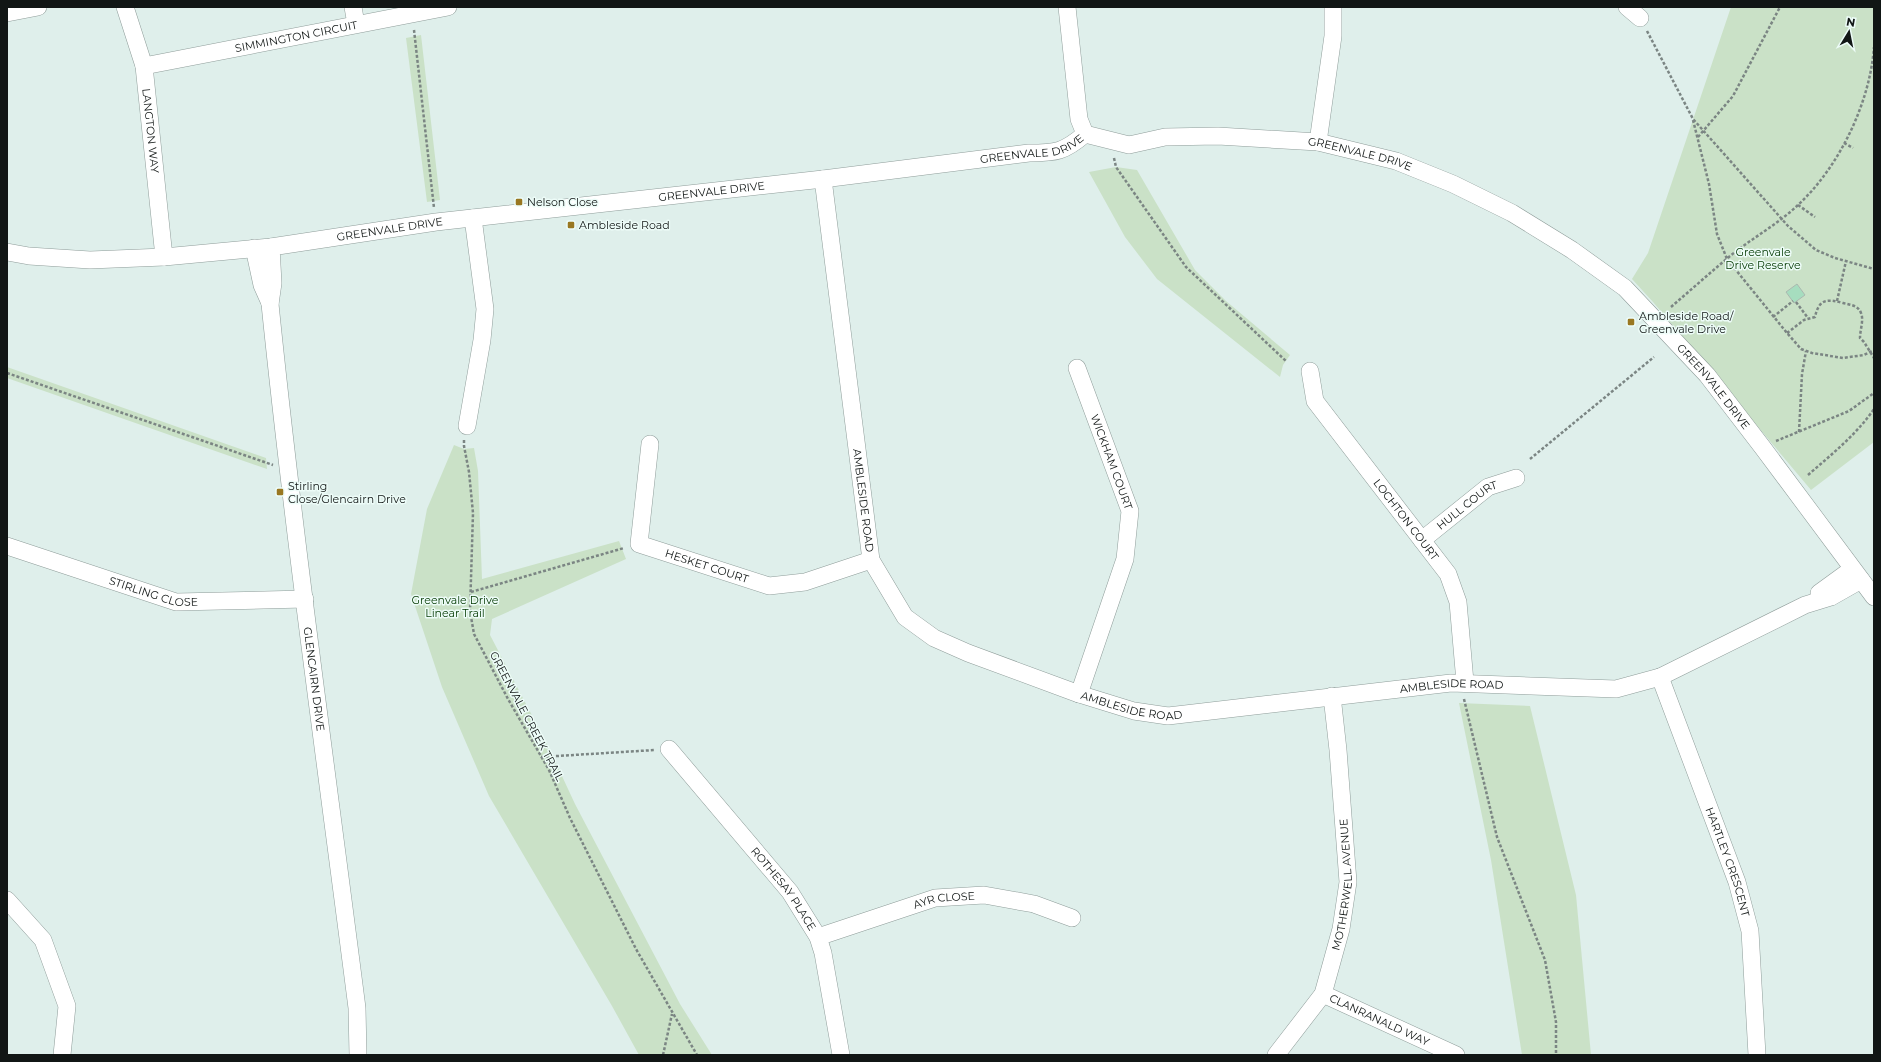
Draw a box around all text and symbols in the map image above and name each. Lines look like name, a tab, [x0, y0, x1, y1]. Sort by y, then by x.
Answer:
north arrow	[1829, 12, 1869, 52]
text: N	[1845, 14, 1856, 30]
street label: SIMMINGTON CIRCUIT	[234, 18, 359, 55]
street label: LANGTON WAY	[139, 87, 162, 174]
street label: GREENVALE DRIVE	[979, 131, 1087, 166]
street label: GREENVALE DRIVE	[1308, 134, 1414, 174]
street label: GREENVALE DRIVE	[657, 179, 765, 204]
place label: Nelson Close	[527, 195, 598, 209]
marker: Nelson Close	[514, 197, 524, 207]
street label: GREENVALE DRIVE	[336, 214, 443, 244]
place label: Ambleside Road	[579, 218, 670, 232]
marker: Ambleside Road	[566, 220, 576, 230]
park label: Greenvale Drive Reserve	[1725, 245, 1801, 272]
place label: Ambleside Road/ Greenvale Drive	[1639, 309, 1735, 336]
marker: Ambleside Road/ Greenvale Drive	[1626, 317, 1636, 327]
street label: GREENVALE DRIVE	[1674, 341, 1753, 432]
street label: WICKHAM COURT	[1088, 412, 1136, 512]
street label: AMBLESIDE ROAD	[850, 448, 877, 553]
street label: LOCHTON COURT	[1370, 476, 1442, 564]
street label: HULL COURT	[1434, 477, 1499, 533]
place label: Stirling Close/Glencairn Drive	[288, 479, 406, 506]
marker: Stirling Close/Glencairn Drive	[275, 487, 285, 497]
street label: HESKET COURT	[663, 546, 751, 586]
street label: STIRLING CLOSE	[107, 573, 198, 609]
park label: Greenvale Drive Linear Trail	[412, 593, 499, 620]
street label: GLENCAIRN DRIVE	[301, 626, 328, 732]
street label: GREENVALE CREEK TRAIL	[487, 649, 567, 784]
street label: AMBLESIDE ROAD	[1399, 676, 1504, 696]
street label: AMBLESIDE ROAD	[1079, 688, 1183, 723]
street label: HARTLEY CRESCENT	[1702, 805, 1753, 919]
street label: MOTHERWELL AVENUE	[1328, 818, 1355, 952]
street label: ROTHESAY PLACE	[748, 844, 819, 933]
street label: AYR CLOSE	[911, 889, 975, 912]
street label: CLANRANALD WAY	[1327, 991, 1432, 1049]

